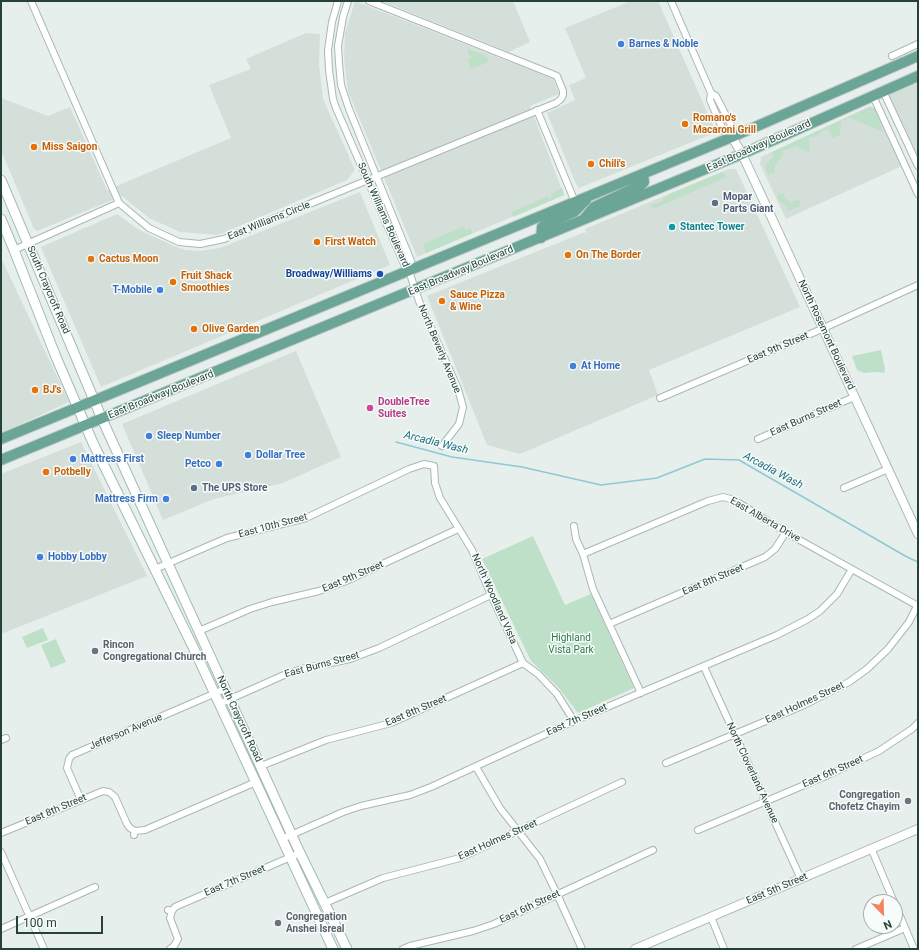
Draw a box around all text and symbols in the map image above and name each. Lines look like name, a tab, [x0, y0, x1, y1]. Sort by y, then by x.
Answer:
place label: Barnes & Noble	[629, 38, 698, 50]
marker: Barnes & Noble	[616, 39, 626, 49]
place label: Romano's Macaroni Grill	[693, 112, 756, 136]
street label: East Broadway Boulevard	[705, 118, 813, 174]
marker: Romano's Macaroni Grill	[680, 119, 690, 129]
place label: Miss Saigon	[42, 141, 97, 153]
marker: Miss Saigon	[29, 142, 39, 152]
place label: Chili's	[599, 158, 625, 170]
marker: Chili's	[586, 159, 596, 169]
street label: South Williams Boulevard	[355, 161, 411, 269]
place label: Mopar Parts Giant	[723, 191, 773, 214]
marker: Mopar Parts Giant	[710, 198, 720, 208]
street label: East Williams Circle	[226, 199, 312, 243]
place label: Stantec Tower	[680, 221, 744, 233]
marker: Stantec Tower	[667, 222, 677, 232]
place label: First Watch	[325, 236, 376, 248]
marker: First Watch	[312, 237, 322, 247]
street label: East Broadway Boulevard	[407, 243, 515, 299]
street label: South Craycroft Road	[24, 244, 72, 336]
place label: On The Border	[576, 249, 641, 261]
marker: On The Border	[563, 250, 573, 260]
place label: Cactus Moon	[99, 253, 158, 265]
marker: Cactus Moon	[86, 254, 96, 264]
place label: Broadway/Williams	[286, 268, 372, 280]
marker: Broadway/Williams	[375, 269, 385, 279]
place label: Fruit Shack Smoothies	[181, 270, 232, 294]
marker: Fruit Shack Smoothies	[168, 277, 178, 287]
street label: North Rosemont Boulevard	[795, 278, 857, 392]
place label: T-Mobile	[112, 284, 152, 296]
marker: T-Mobile	[155, 285, 165, 295]
place label: Sauce Pizza & Wine	[450, 289, 505, 312]
marker: Sauce Pizza & Wine	[437, 296, 447, 306]
street label: North Beverly Avenue	[415, 303, 463, 395]
place label: Olive Garden	[202, 323, 259, 335]
marker: Olive Garden	[189, 324, 199, 334]
street label: East 9th Street	[746, 330, 810, 366]
place label: At Home	[581, 360, 620, 372]
marker: At Home	[568, 361, 578, 371]
street label: East Broadway Boulevard	[107, 368, 215, 422]
place label: BJ's	[43, 384, 61, 396]
marker: BJ's	[30, 385, 40, 395]
place label: DoubleTree Suites	[378, 396, 430, 420]
street label: East Burns Street	[769, 397, 843, 439]
marker: DoubleTree Suites	[365, 403, 375, 413]
water label: Arcadia Wash	[403, 429, 469, 457]
place label: Sleep Number	[157, 430, 221, 442]
marker: Sleep Number	[144, 431, 154, 441]
place label: Dollar Tree	[256, 449, 305, 461]
marker: Dollar Tree	[243, 450, 253, 460]
water label: Arcadia Wash	[741, 450, 805, 492]
place label: Mattress First	[81, 453, 144, 465]
marker: Mattress First	[68, 454, 78, 464]
place label: Petco	[185, 458, 211, 470]
marker: Petco	[214, 459, 224, 469]
place label: Potbelly	[54, 466, 91, 478]
marker: Potbelly	[41, 467, 51, 477]
place label: The UPS Store	[202, 482, 267, 494]
marker: The UPS Store	[189, 483, 199, 493]
place label: Mattress Firm	[95, 493, 158, 505]
marker: Mattress Firm	[161, 494, 171, 504]
street label: East Alberta Drive	[728, 495, 802, 545]
street label: East 10th Street	[237, 511, 309, 541]
place label: Hobby Lobby	[48, 551, 107, 563]
marker: Hobby Lobby	[35, 552, 45, 562]
street label: North Woodland Vista	[469, 552, 519, 646]
street label: East 9th Street	[321, 559, 385, 595]
street label: East 8th Street	[681, 562, 745, 598]
park label: Highland Vista Park	[548, 632, 594, 656]
place label: Rincon Congregational Church	[103, 639, 206, 662]
marker: Rincon Congregational Church	[90, 646, 100, 656]
street label: East Burns Street	[283, 649, 361, 681]
street label: North Craycroft Road	[214, 674, 264, 764]
street label: East Holmes Street	[764, 680, 846, 726]
street label: East 8th Street	[384, 693, 448, 729]
street label: East 7th Street	[545, 701, 609, 739]
street label: Jefferson Avenue	[88, 711, 164, 753]
street label: North Cloverland Avenue	[723, 721, 781, 825]
street label: East 6th Street	[801, 753, 865, 791]
place label: Congregation Chofetz Chayim	[829, 789, 900, 812]
street label: East 8th Street	[24, 792, 88, 828]
marker: Congregation Chofetz Chayim	[903, 796, 913, 806]
street label: East Holmes Street	[457, 817, 539, 863]
street label: East 7th Street	[203, 863, 267, 899]
street label: East 5th Street	[745, 871, 809, 907]
street label: East 6th Street	[498, 888, 562, 926]
north arrow	[863, 894, 903, 934]
scale bar	[18, 908, 105, 934]
place label: Congregation Anshei Isreal	[286, 911, 347, 934]
text: 100 m	[23, 916, 57, 930]
text: N	[881, 917, 894, 932]
marker: Congregation Anshei Isreal	[273, 918, 283, 928]

